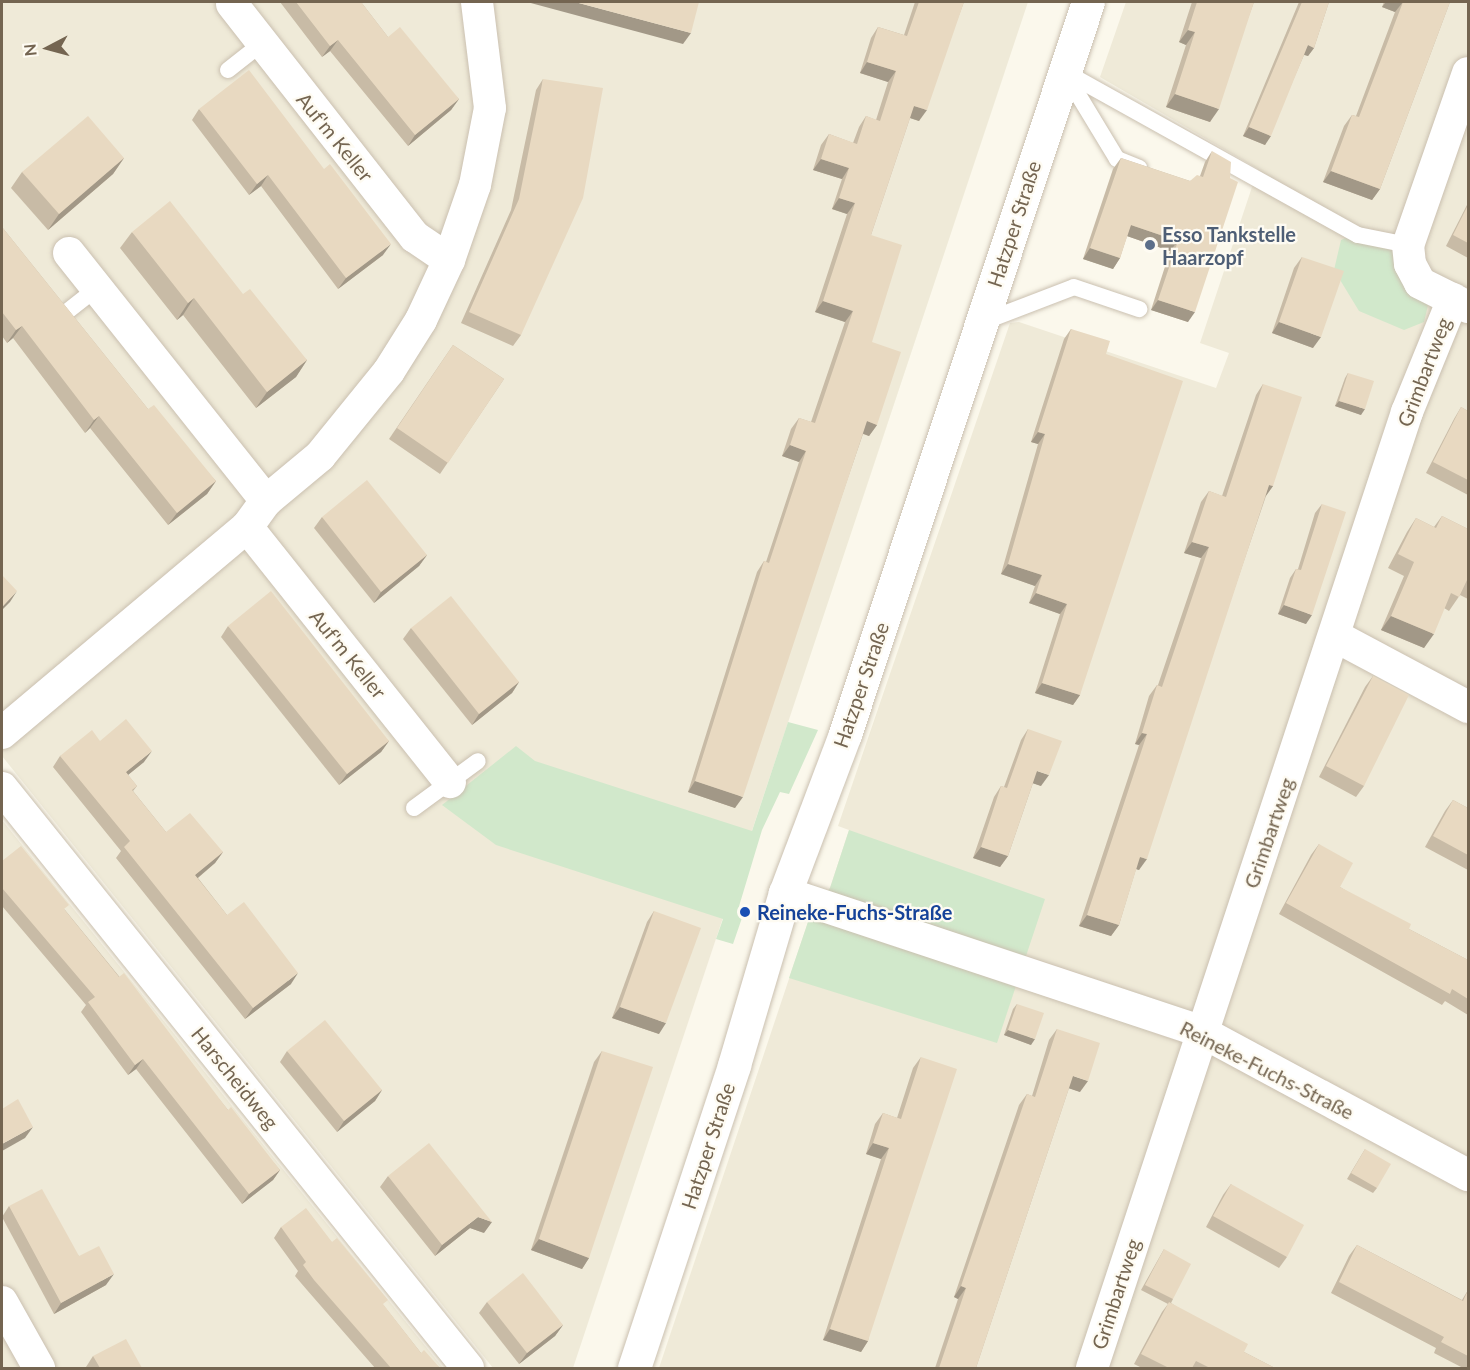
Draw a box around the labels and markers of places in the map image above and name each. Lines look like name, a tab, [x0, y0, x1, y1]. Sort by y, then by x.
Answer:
place label: Esso Tankstelle Haarzopf	[1162, 222, 1297, 269]
marker: Esso Tankstelle Haarzopf	[1143, 238, 1157, 252]
place label: Reineke-Fuchs-Straße	[757, 900, 952, 924]
marker: Reineke-Fuchs-Straße	[738, 905, 752, 919]

